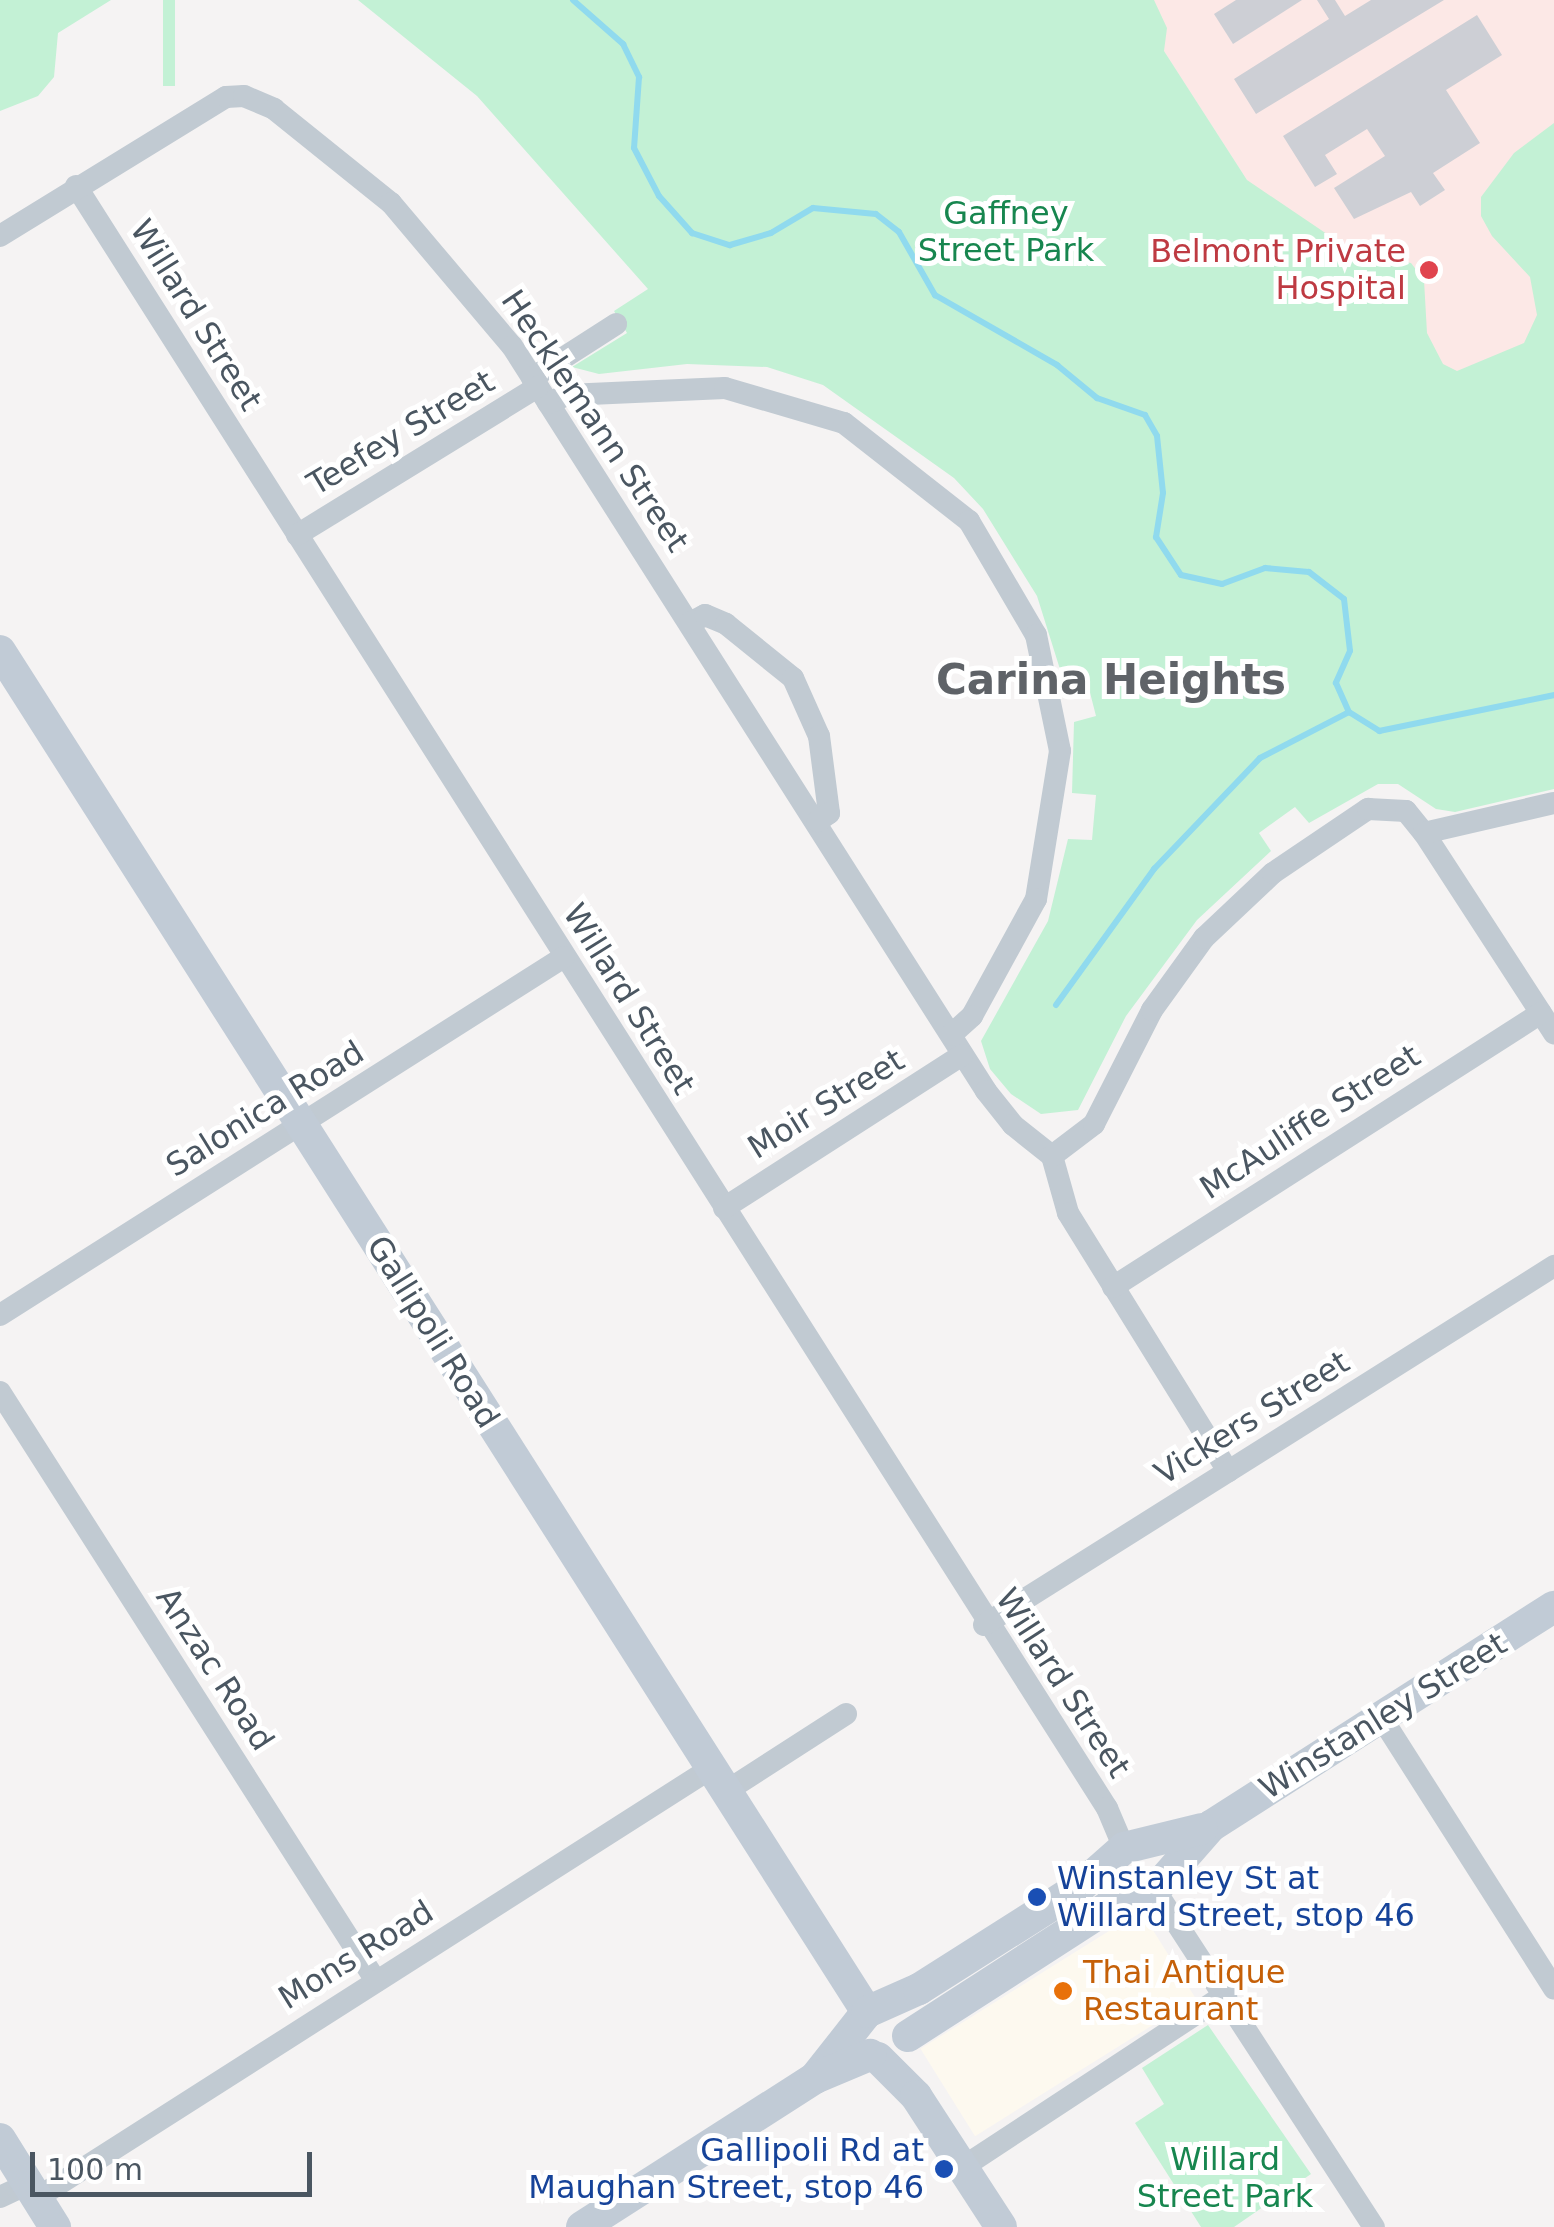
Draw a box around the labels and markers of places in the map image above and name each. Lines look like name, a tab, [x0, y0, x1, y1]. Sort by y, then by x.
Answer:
place label: Belmont Private Hospital	[1150, 233, 1406, 308]
marker: Belmont Private Hospital	[1416, 257, 1442, 283]
place label: Winstanley St at Willard Street, stop 46	[1057, 1860, 1415, 1935]
marker: Winstanley St at Willard Street, stop 46	[1026, 1886, 1048, 1908]
place label: Thai Antique Restaurant	[1083, 1954, 1285, 2029]
marker: Thai Antique Restaurant	[1052, 1980, 1074, 2002]
place label: Gallipoli Rd at Maughan Street, stop 46	[528, 2132, 924, 2207]
marker: Gallipoli Rd at Maughan Street, stop 46	[933, 2158, 955, 2180]

